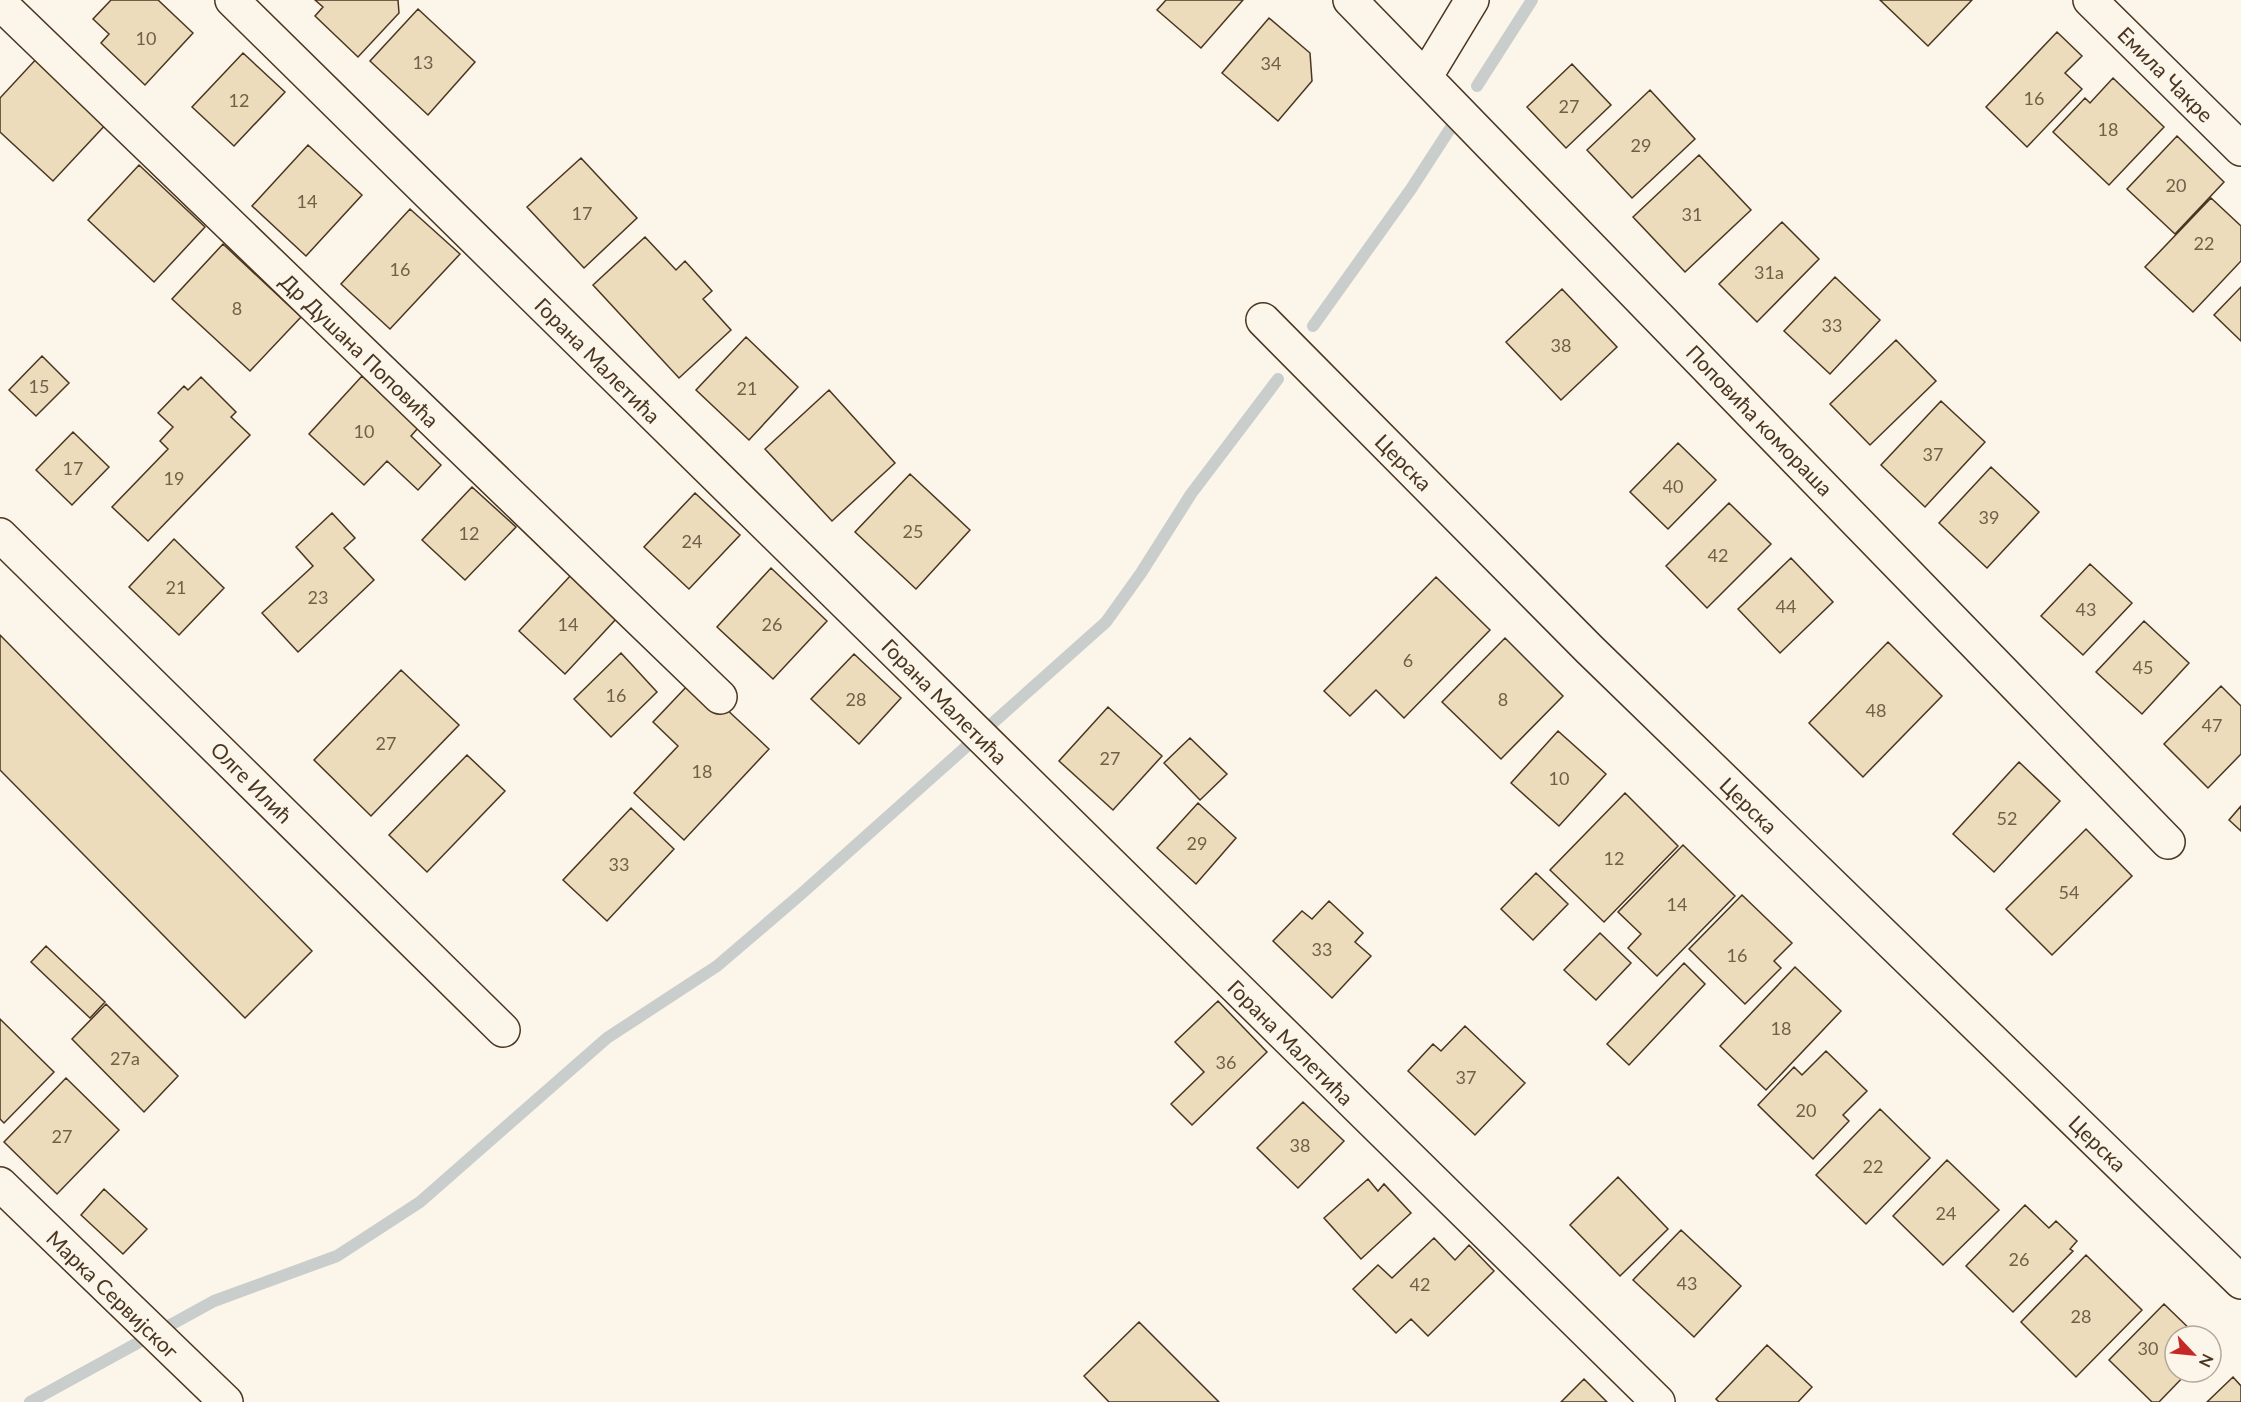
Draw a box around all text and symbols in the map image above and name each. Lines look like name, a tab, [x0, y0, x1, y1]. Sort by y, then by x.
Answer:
street label: Емила Чакре	[2113, 21, 2219, 127]
house number: 10	[136, 27, 156, 49]
house number: 13	[413, 51, 433, 73]
house number: 34	[1261, 52, 1281, 74]
house number: 16	[2024, 87, 2044, 109]
house number: 12	[229, 89, 249, 111]
house number: 27	[1559, 95, 1579, 117]
house number: 18	[2098, 118, 2118, 140]
house number: 29	[1631, 134, 1651, 156]
house number: 20	[2166, 174, 2186, 196]
house number: 14	[297, 190, 317, 212]
house number: 17	[572, 202, 592, 224]
house number: 31	[1682, 203, 1702, 225]
house number: 22	[2194, 232, 2214, 254]
house number: 16	[390, 258, 410, 280]
house number: 31a	[1754, 261, 1784, 283]
street label: Др Душана Поповића	[276, 268, 444, 432]
street label: Горана Малетића	[530, 292, 666, 428]
house number: 8	[232, 297, 242, 319]
house number: 33	[1822, 314, 1842, 336]
house number: 38	[1551, 334, 1571, 356]
street label: Поповића комораша	[1682, 339, 1838, 501]
house number: 15	[29, 375, 49, 397]
house number: 21	[737, 377, 757, 399]
house number: 10	[354, 420, 374, 442]
street label: Церска	[1370, 428, 1438, 496]
house number: 37	[1923, 443, 1943, 465]
house number: 17	[63, 457, 83, 479]
house number: 19	[164, 467, 184, 489]
house number: 40	[1663, 475, 1683, 497]
house number: 39	[1979, 506, 1999, 528]
house number: 25	[903, 520, 923, 542]
house number: 12	[459, 522, 479, 544]
house number: 24	[682, 530, 702, 552]
house number: 42	[1708, 544, 1728, 566]
house number: 21	[166, 576, 186, 598]
house number: 23	[308, 586, 328, 608]
house number: 44	[1776, 595, 1796, 617]
house number: 43	[2076, 598, 2096, 620]
house number: 14	[558, 613, 578, 635]
house number: 26	[762, 613, 782, 635]
street label: Горана Малетића	[877, 633, 1013, 769]
house number: 6	[1403, 649, 1413, 671]
house number: 45	[2133, 656, 2153, 678]
house number: 16	[606, 684, 626, 706]
house number: 28	[846, 688, 866, 710]
house number: 8	[1498, 688, 1508, 710]
house number: 48	[1866, 699, 1886, 721]
house number: 47	[2202, 714, 2222, 736]
house number: 27	[376, 732, 396, 754]
street label: Олге Илић	[206, 736, 298, 828]
house number: 27	[1100, 747, 1120, 769]
house number: 18	[692, 760, 712, 782]
house number: 10	[1549, 767, 1569, 789]
street label: Церска	[1715, 772, 1783, 838]
house number: 52	[1997, 807, 2017, 829]
house number: 29	[1187, 832, 1207, 854]
house number: 12	[1604, 847, 1624, 869]
house number: 33	[609, 853, 629, 875]
house number: 54	[2059, 881, 2079, 903]
house number: 14	[1667, 893, 1687, 915]
house number: 33	[1312, 938, 1332, 960]
house number: 16	[1727, 944, 1747, 966]
street label: Горана Малетића	[1223, 974, 1359, 1110]
house number: 18	[1771, 1017, 1791, 1039]
house number: 27a	[110, 1047, 140, 1069]
house number: 36	[1216, 1051, 1236, 1073]
house number: 37	[1456, 1066, 1476, 1088]
house number: 20	[1796, 1099, 1816, 1121]
street label: Церска	[2064, 1110, 2132, 1176]
house number: 27	[52, 1125, 72, 1147]
house number: 38	[1290, 1134, 1310, 1156]
house number: 22	[1863, 1155, 1883, 1177]
house number: 24	[1936, 1202, 1956, 1224]
street label: Марка Сервијског	[42, 1225, 184, 1363]
house number: 26	[2009, 1248, 2029, 1270]
house number: 43	[1677, 1272, 1697, 1294]
house number: 42	[1410, 1273, 1430, 1295]
house number: 28	[2071, 1305, 2091, 1327]
north arrow	[2163, 1324, 2223, 1384]
house number: 30	[2138, 1337, 2158, 1359]
text: N	[2196, 1351, 2218, 1370]

